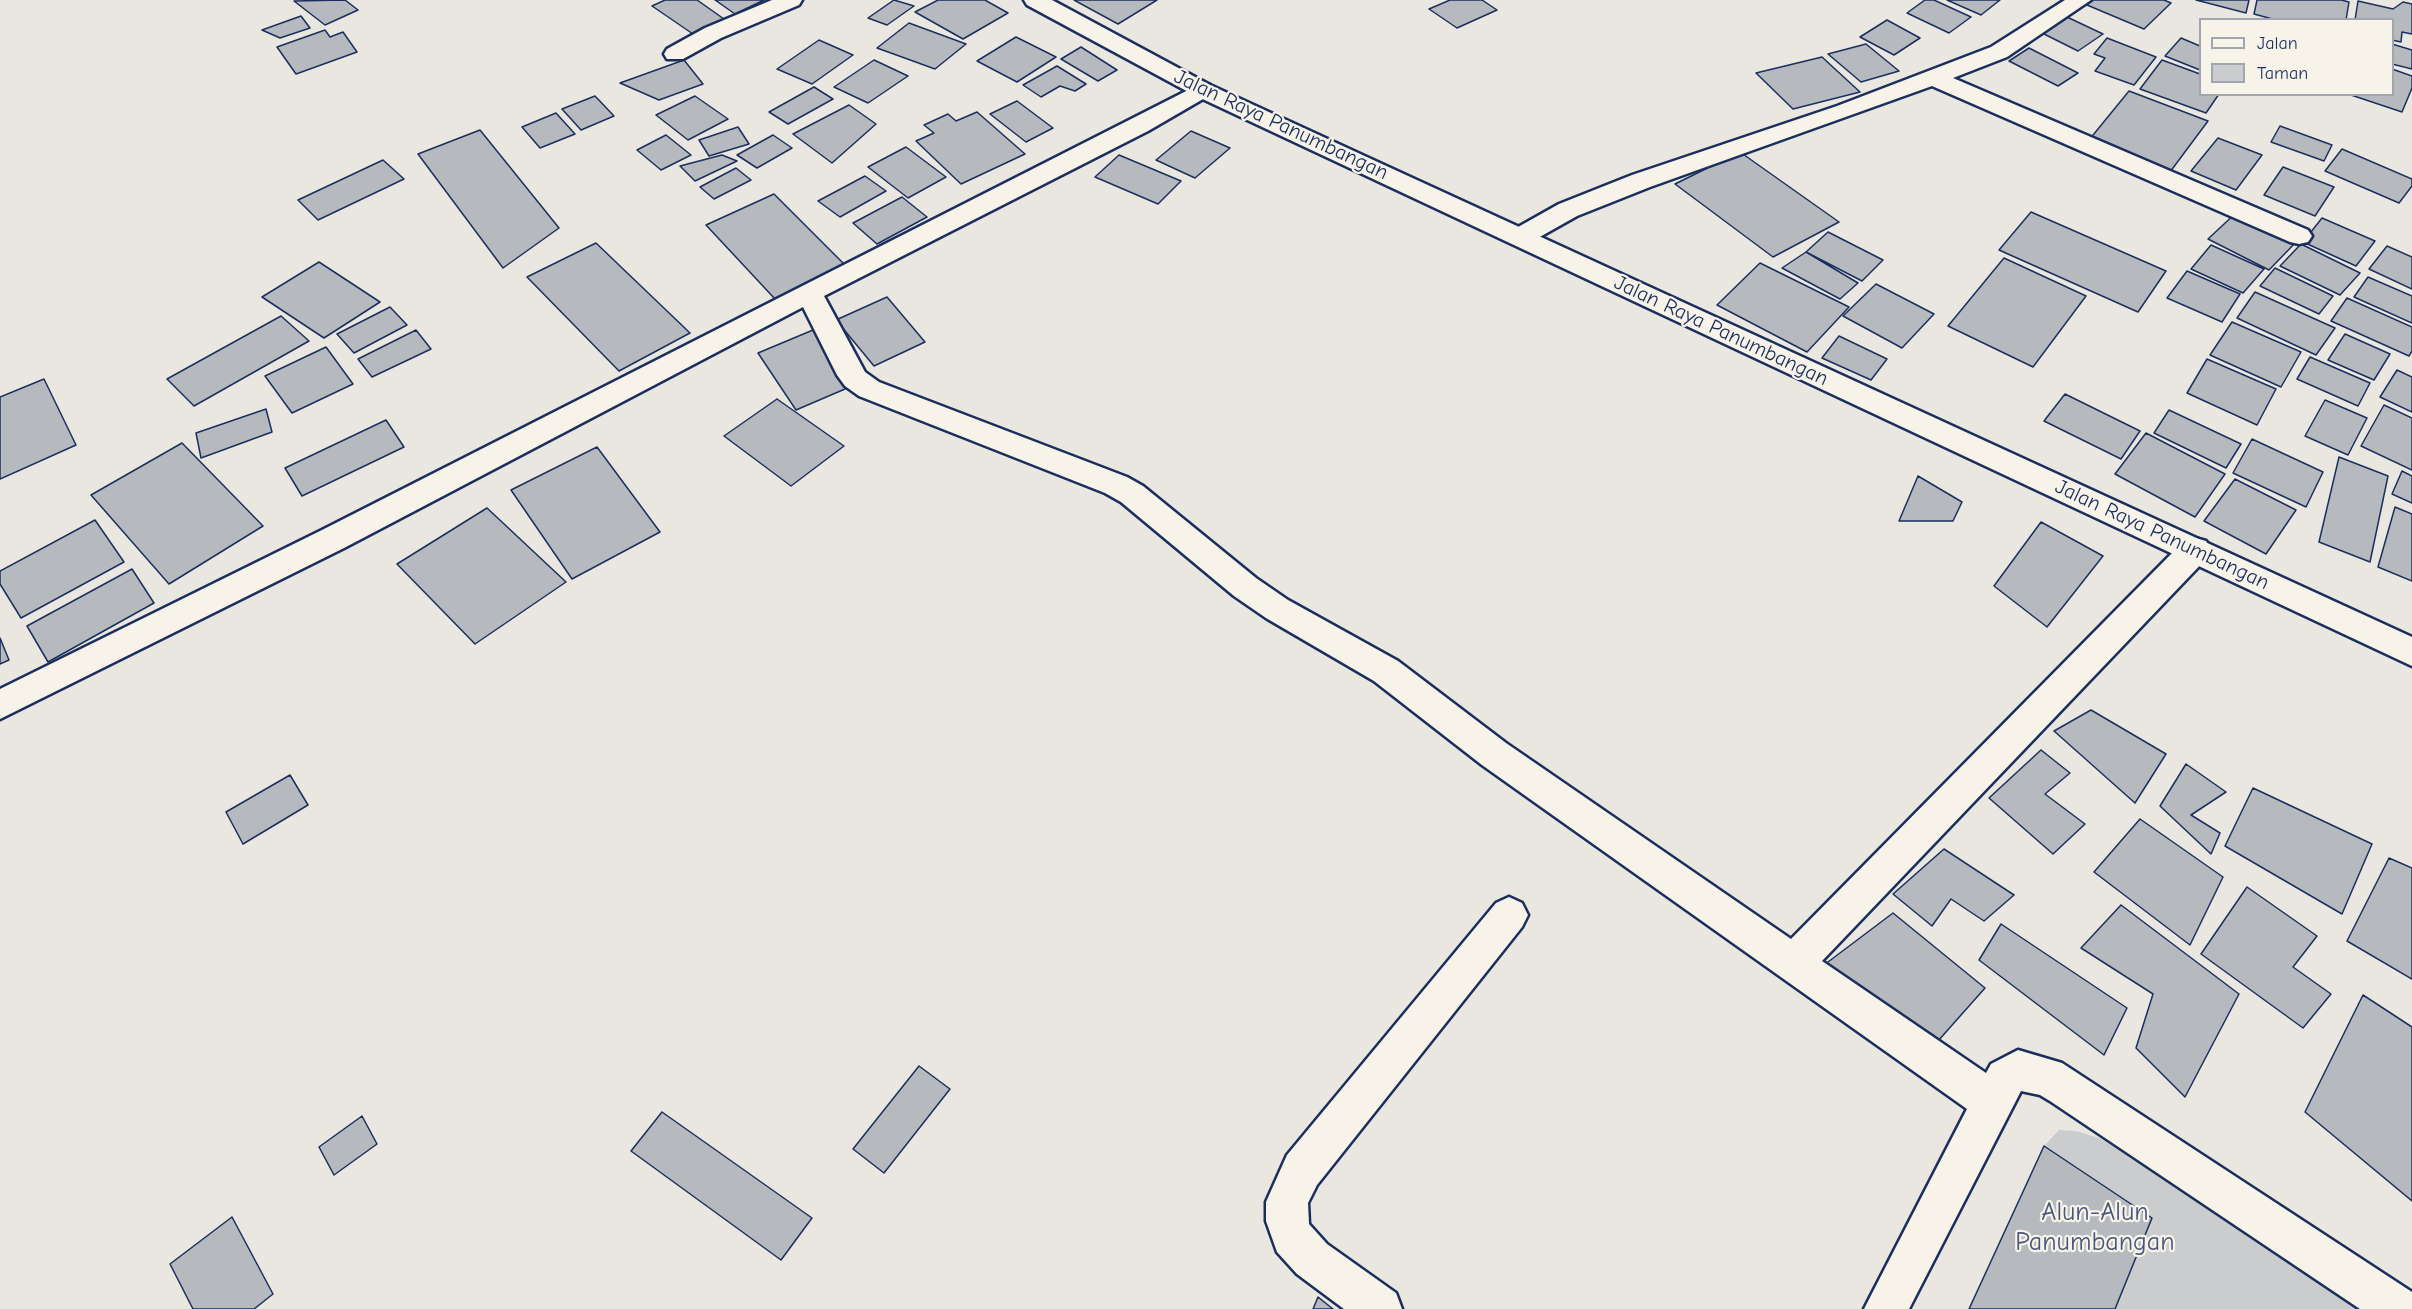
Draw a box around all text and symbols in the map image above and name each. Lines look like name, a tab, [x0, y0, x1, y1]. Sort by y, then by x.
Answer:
legend	[2199, 18, 2394, 96]
text: Jalan	[2257, 33, 2298, 54]
text: Taman	[2257, 63, 2308, 84]
street label: Jalan Raya Panumbangan	[1170, 64, 1392, 186]
street label: Jalan Raya Panumbangan	[1610, 270, 1832, 392]
street label: Jalan Raya Panumbangan	[2051, 474, 2273, 596]
park label: Alun-Alun Panumbangan	[2015, 1197, 2175, 1258]

